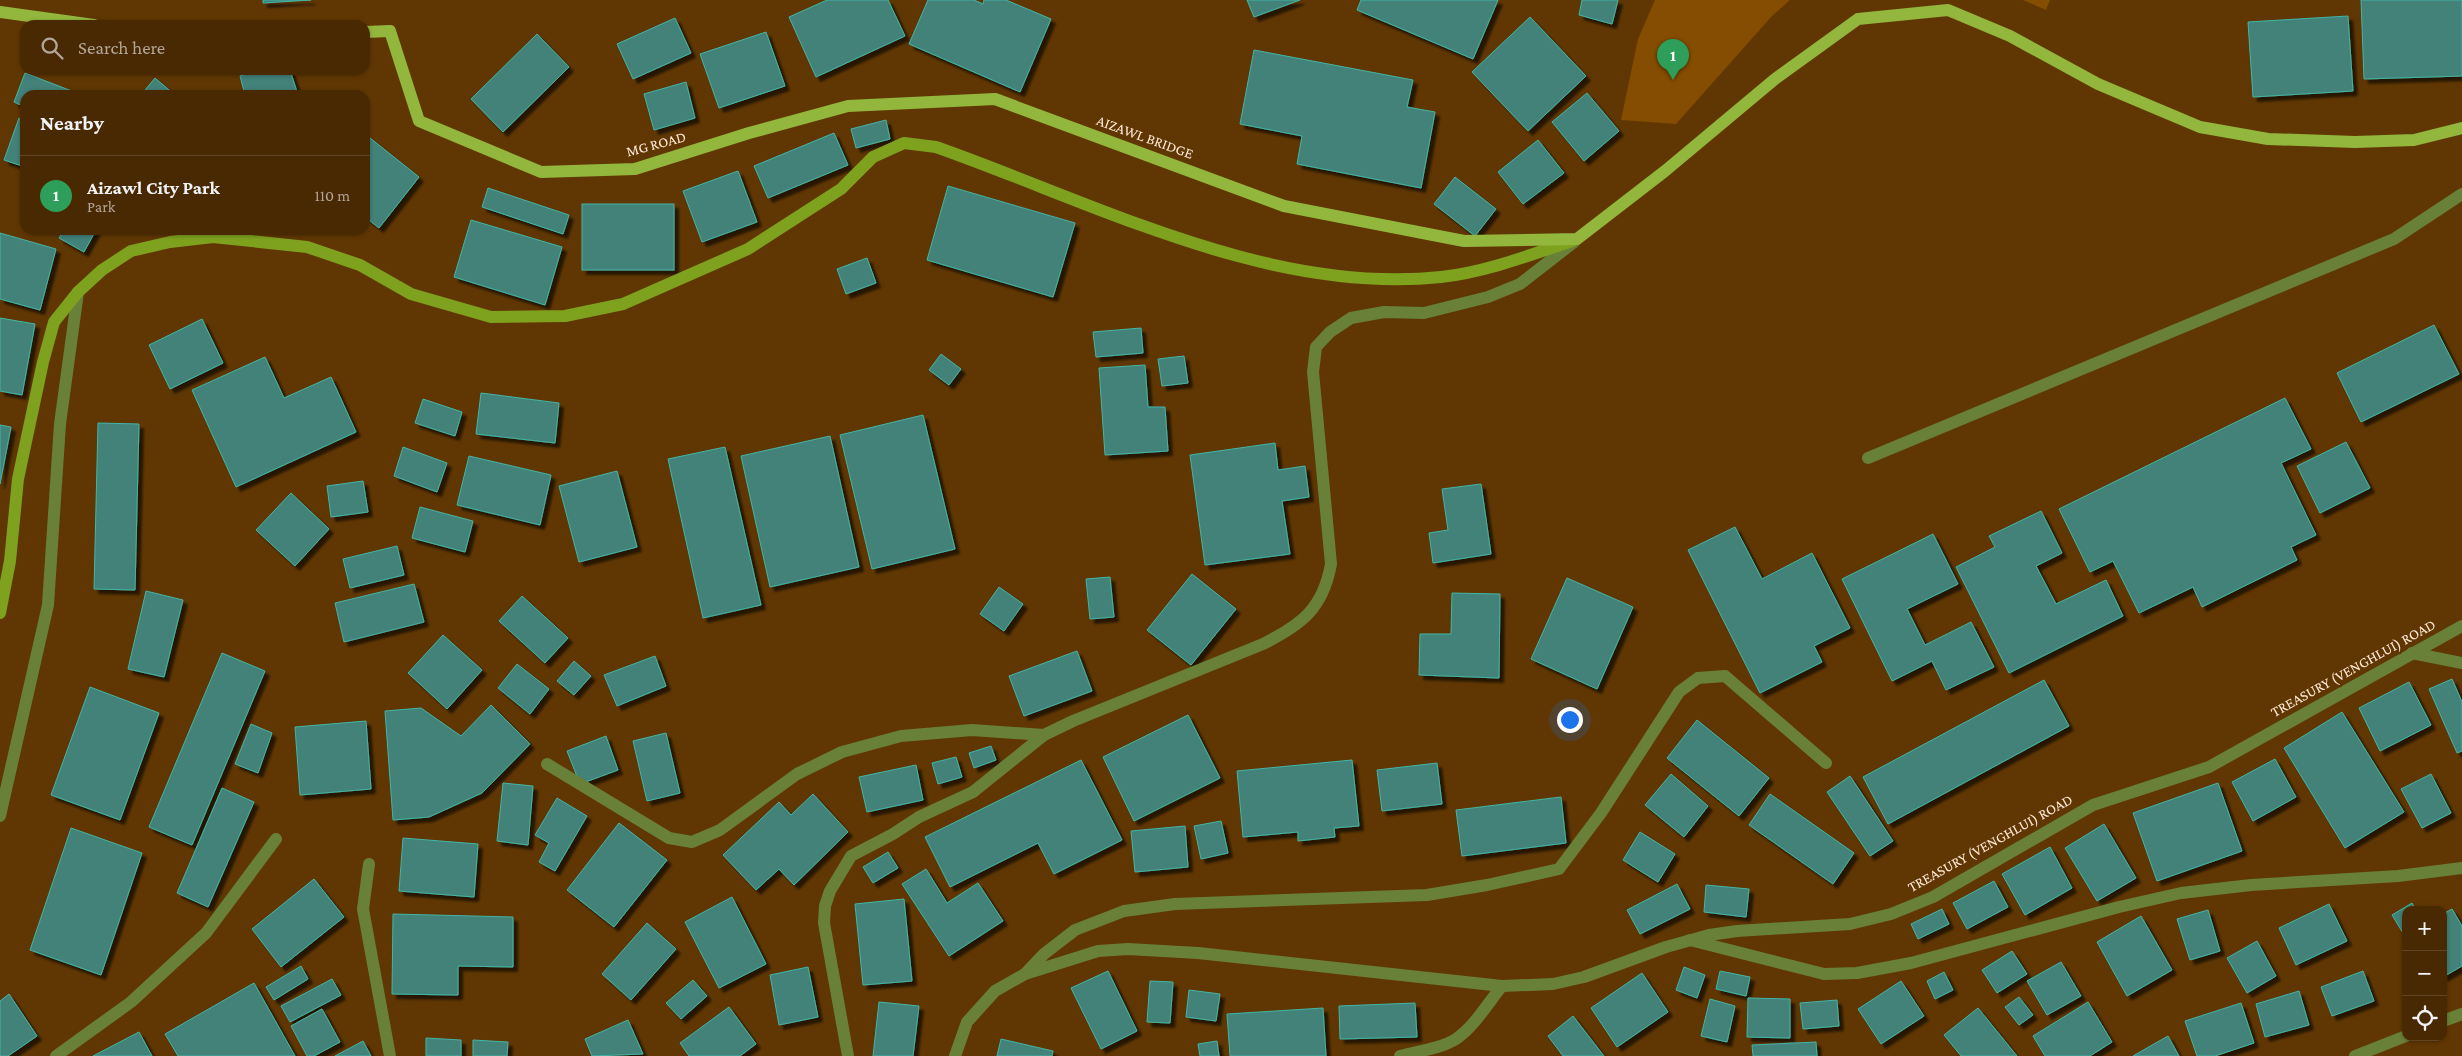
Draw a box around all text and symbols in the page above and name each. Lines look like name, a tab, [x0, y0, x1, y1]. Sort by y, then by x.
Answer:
search box	[20, 20, 370, 75]
icon: search	[38, 34, 66, 62]
text: Search here	[78, 37, 165, 58]
pin: 1	[1657, 39, 1689, 80]
text: Nearby	[40, 111, 104, 135]
street label: AIZAWL BRIDGE	[1094, 112, 1196, 162]
street label: MG ROAD	[624, 128, 688, 160]
text: Aizawl City Park	[87, 177, 220, 198]
text: 1	[53, 187, 59, 204]
text: 110 m	[314, 187, 350, 204]
text: Park	[87, 198, 115, 215]
street label: TREASURY (VENGHLUI) ROAD	[2268, 616, 2439, 721]
your location	[1557, 707, 1583, 733]
street label: TREASURY (VENGHLUI) ROAD	[1905, 791, 2076, 896]
map controls	[2402, 906, 2447, 1041]
button: +	[2402, 906, 2447, 951]
button: −	[2402, 951, 2447, 996]
button: locate	[2402, 996, 2447, 1041]

